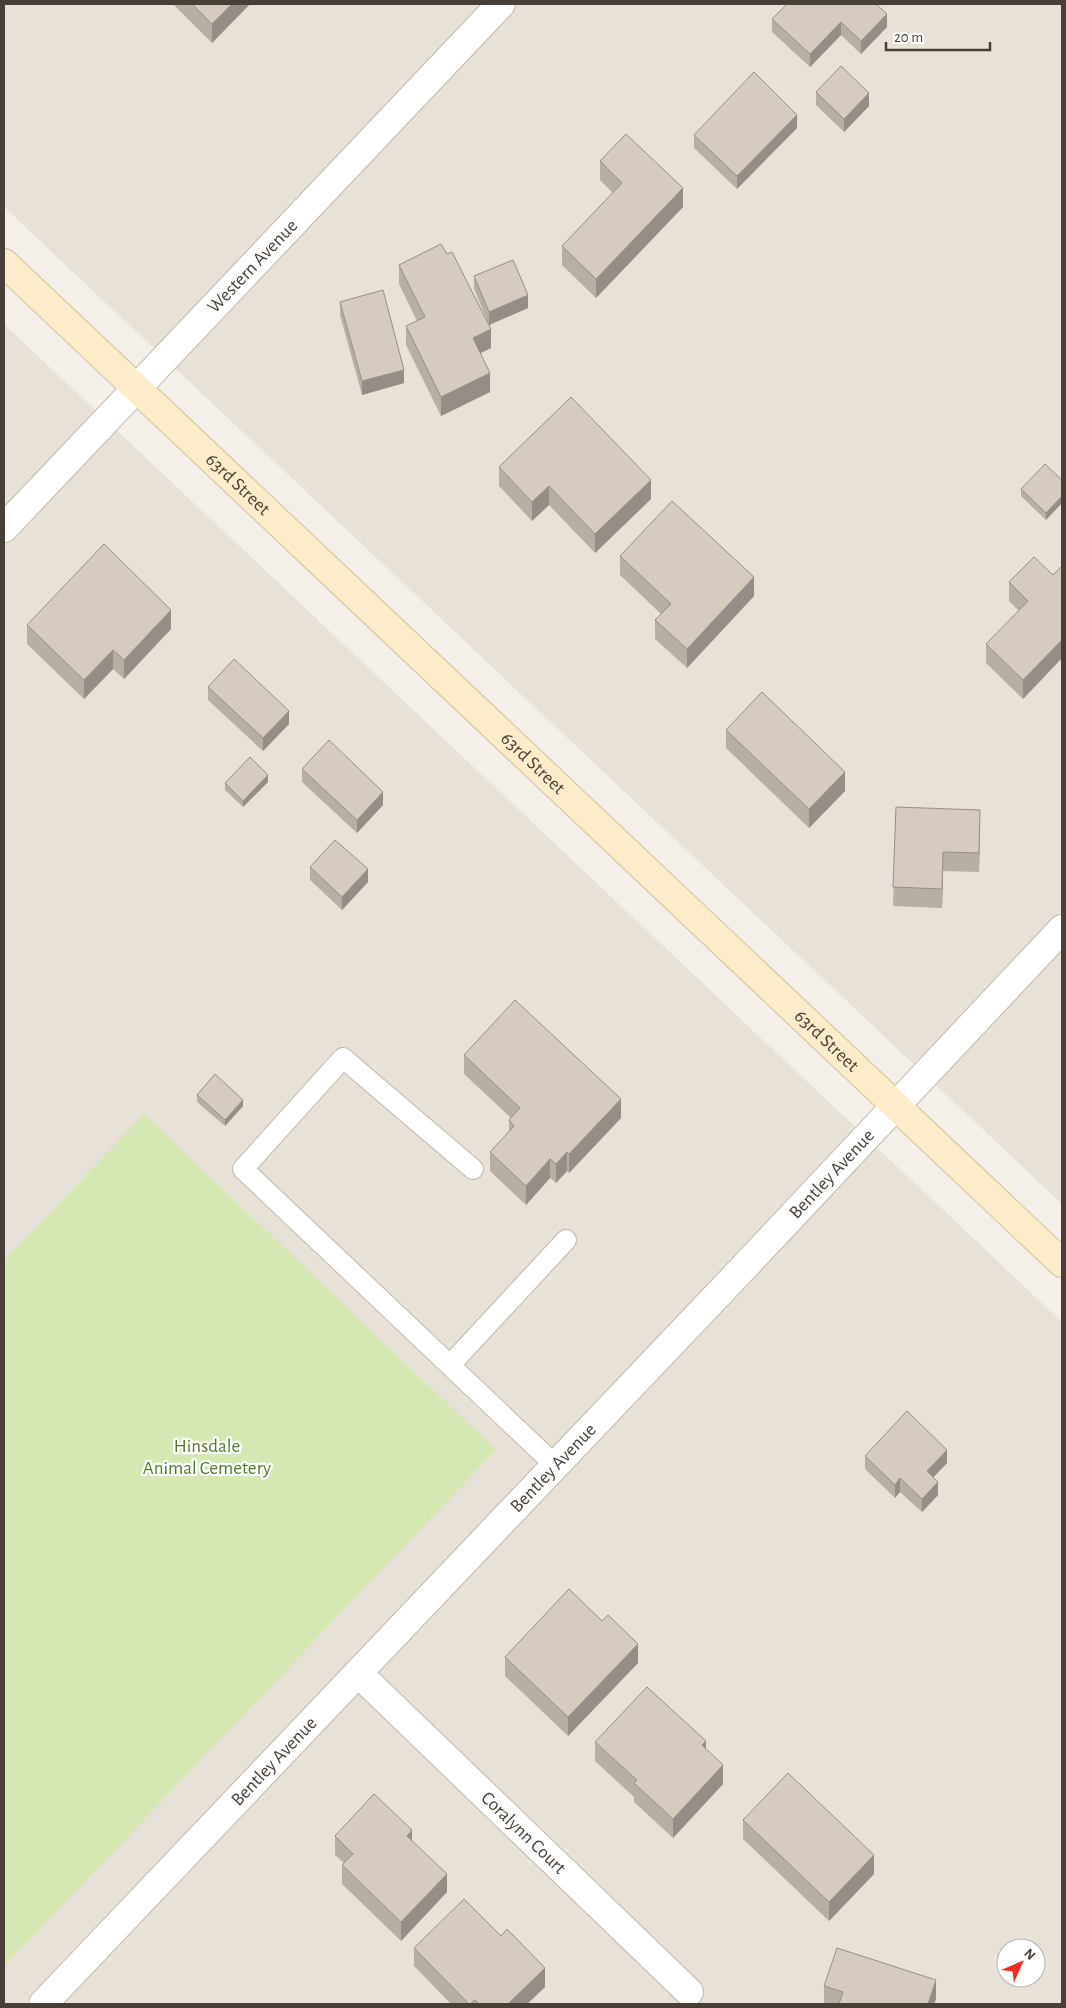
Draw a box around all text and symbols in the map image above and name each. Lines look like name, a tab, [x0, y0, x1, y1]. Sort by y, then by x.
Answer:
scale bar	[886, 20, 990, 52]
text: 20 m	[894, 30, 923, 45]
street label: Western Avenue	[204, 216, 301, 317]
street label: 63rd Street	[202, 450, 274, 519]
street label: 63rd Street	[497, 728, 569, 798]
street label: 63rd Street	[791, 1006, 862, 1075]
street label: Bentley Avenue	[785, 1126, 878, 1222]
street label: Bentley Avenue	[507, 1420, 600, 1516]
park label: Hinsdale Animal Cemetery	[143, 1437, 271, 1478]
street label: Bentley Avenue	[227, 1713, 320, 1809]
street label: Coralynn Court	[478, 1788, 570, 1877]
north arrow	[996, 1938, 1046, 1988]
text: N	[1021, 1946, 1038, 1963]

